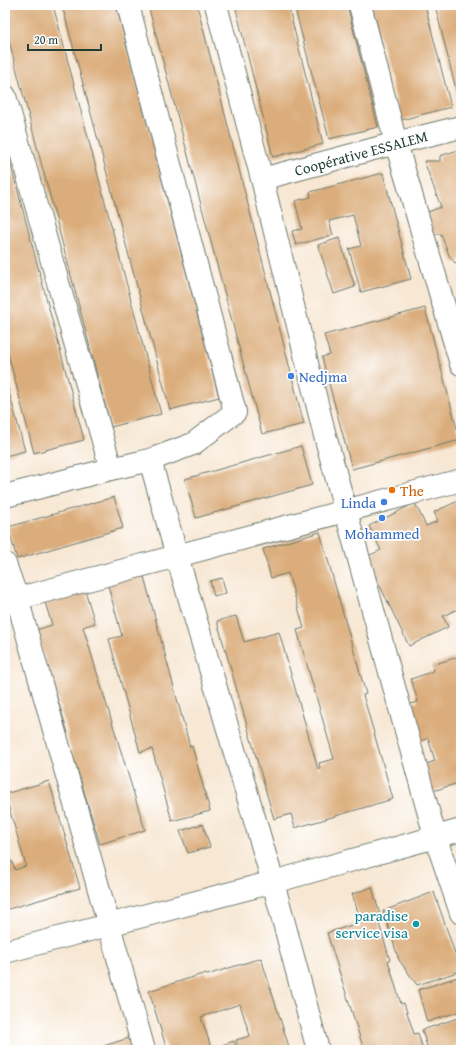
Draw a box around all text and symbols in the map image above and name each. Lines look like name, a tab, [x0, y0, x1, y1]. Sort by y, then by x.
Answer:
scale bar	[28, 26, 101, 52]
text: 20 m	[34, 31, 58, 48]
street label: Coopérative ESSALEM	[292, 125, 430, 181]
place label: Nedjma	[299, 366, 347, 387]
marker: Nedjma	[286, 371, 296, 381]
place label: The	[400, 480, 424, 501]
marker: The	[387, 485, 397, 495]
place label: Linda	[341, 492, 376, 513]
marker: Linda	[379, 497, 389, 507]
marker: Mohammed	[377, 513, 387, 523]
place label: Mohammed	[344, 523, 420, 544]
place label: paradise service visa	[335, 905, 408, 943]
marker: paradise service visa	[411, 919, 421, 929]

